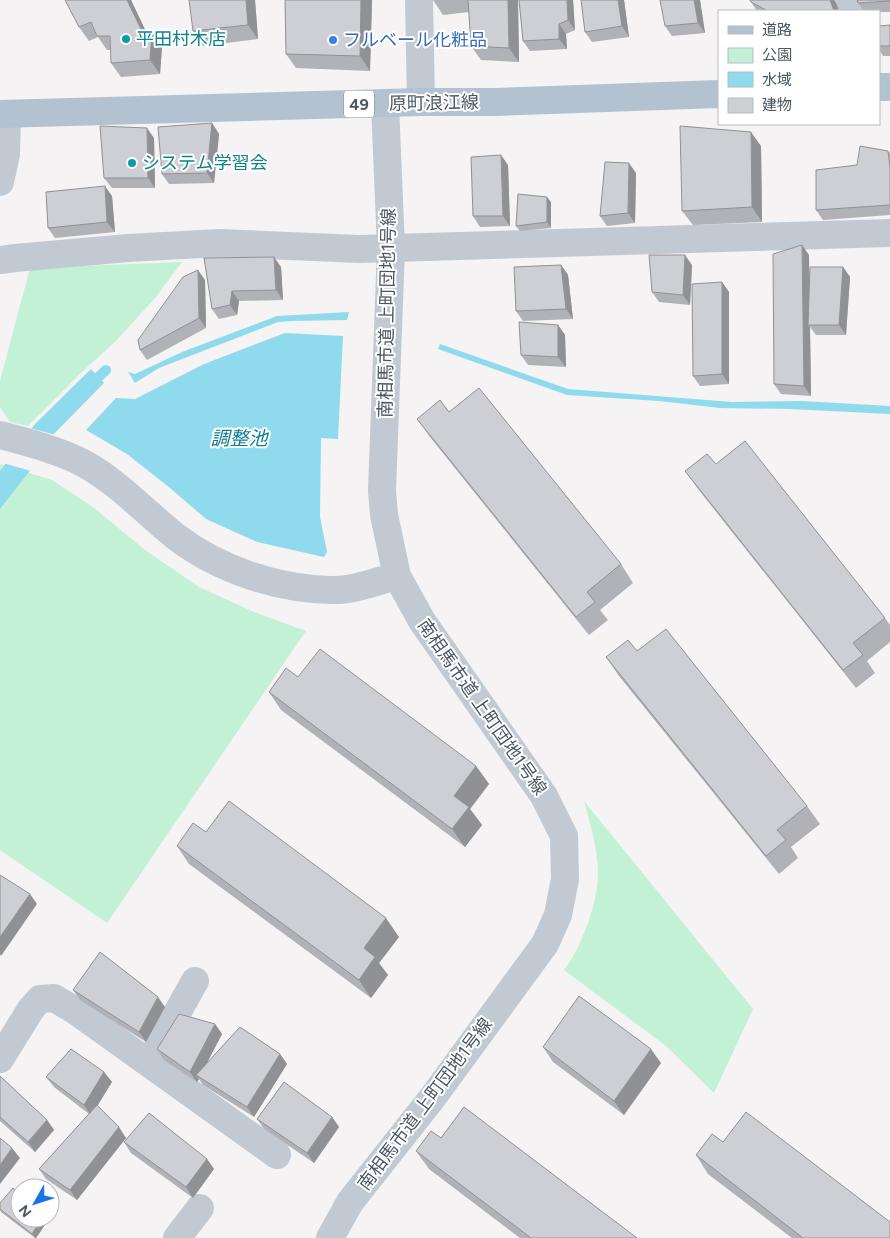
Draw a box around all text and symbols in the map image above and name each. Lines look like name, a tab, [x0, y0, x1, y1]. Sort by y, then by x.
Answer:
legend	[718, 10, 880, 125]
text: 道路	[762, 21, 792, 39]
place label: 平田村木店	[136, 28, 226, 50]
place label: フルベール化粧品	[343, 29, 487, 51]
marker: 平田村木店	[120, 33, 132, 45]
marker: フルベール化粧品	[327, 34, 339, 46]
text: 公園	[762, 46, 792, 64]
text: 水域	[762, 71, 792, 89]
road number: 49	[344, 90, 374, 118]
street label: 原町浪江線	[389, 91, 479, 115]
text: 建物	[762, 96, 792, 114]
place label: システム学習会	[142, 152, 267, 174]
marker: システム学習会	[126, 157, 138, 169]
street label: 南相馬市道 上町団地1号線	[374, 208, 400, 418]
water label: 調整池	[210, 427, 269, 450]
street label: 南相馬市道 上町団地1号線	[413, 615, 551, 799]
street label: 南相馬市道 上町団地1号線	[353, 1014, 497, 1194]
north arrow	[10, 1178, 60, 1228]
text: N	[15, 1201, 35, 1220]

